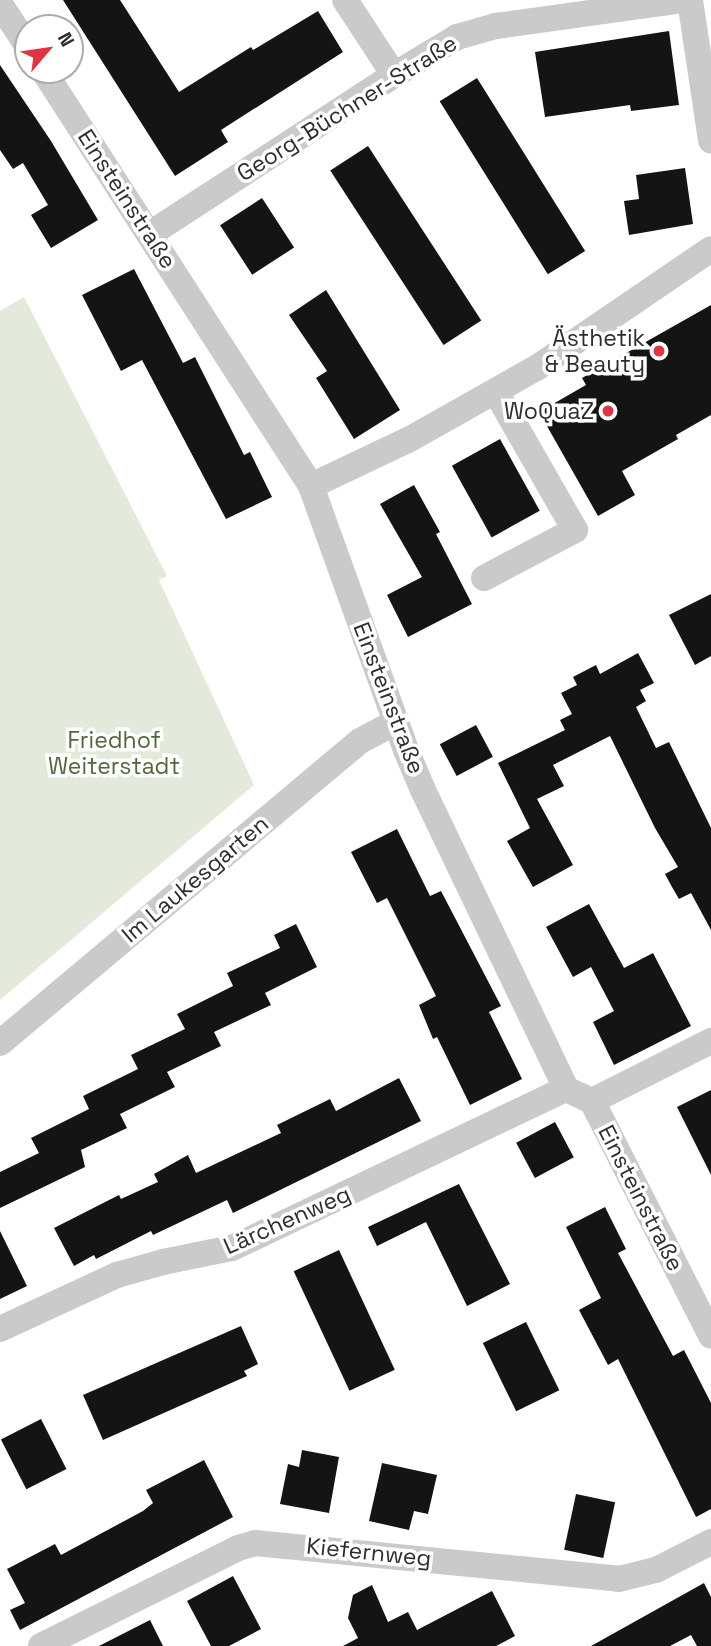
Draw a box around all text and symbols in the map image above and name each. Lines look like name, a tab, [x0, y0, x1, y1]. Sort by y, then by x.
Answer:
north arrow	[14, 14, 84, 84]
text: N	[52, 28, 80, 51]
street label: Georg-Büchner-Straße	[232, 29, 462, 187]
street label: Einsteinstraße	[72, 124, 182, 274]
place label: Ästhetik & Beauty	[545, 324, 645, 378]
marker: Ästhetik & Beauty	[651, 343, 667, 359]
place label: WoQuaZ	[504, 397, 594, 425]
marker: WoQuaZ	[600, 403, 616, 419]
street label: Einsteinstraße	[347, 618, 431, 778]
park label: Friedhof Weiterstadt	[48, 726, 180, 780]
street label: Im Laukesgarten	[116, 810, 274, 948]
street label: Einsteinstraße	[592, 1120, 690, 1276]
street label: Lärchenweg	[219, 1180, 355, 1260]
street label: Kiefernweg	[305, 1532, 433, 1572]

